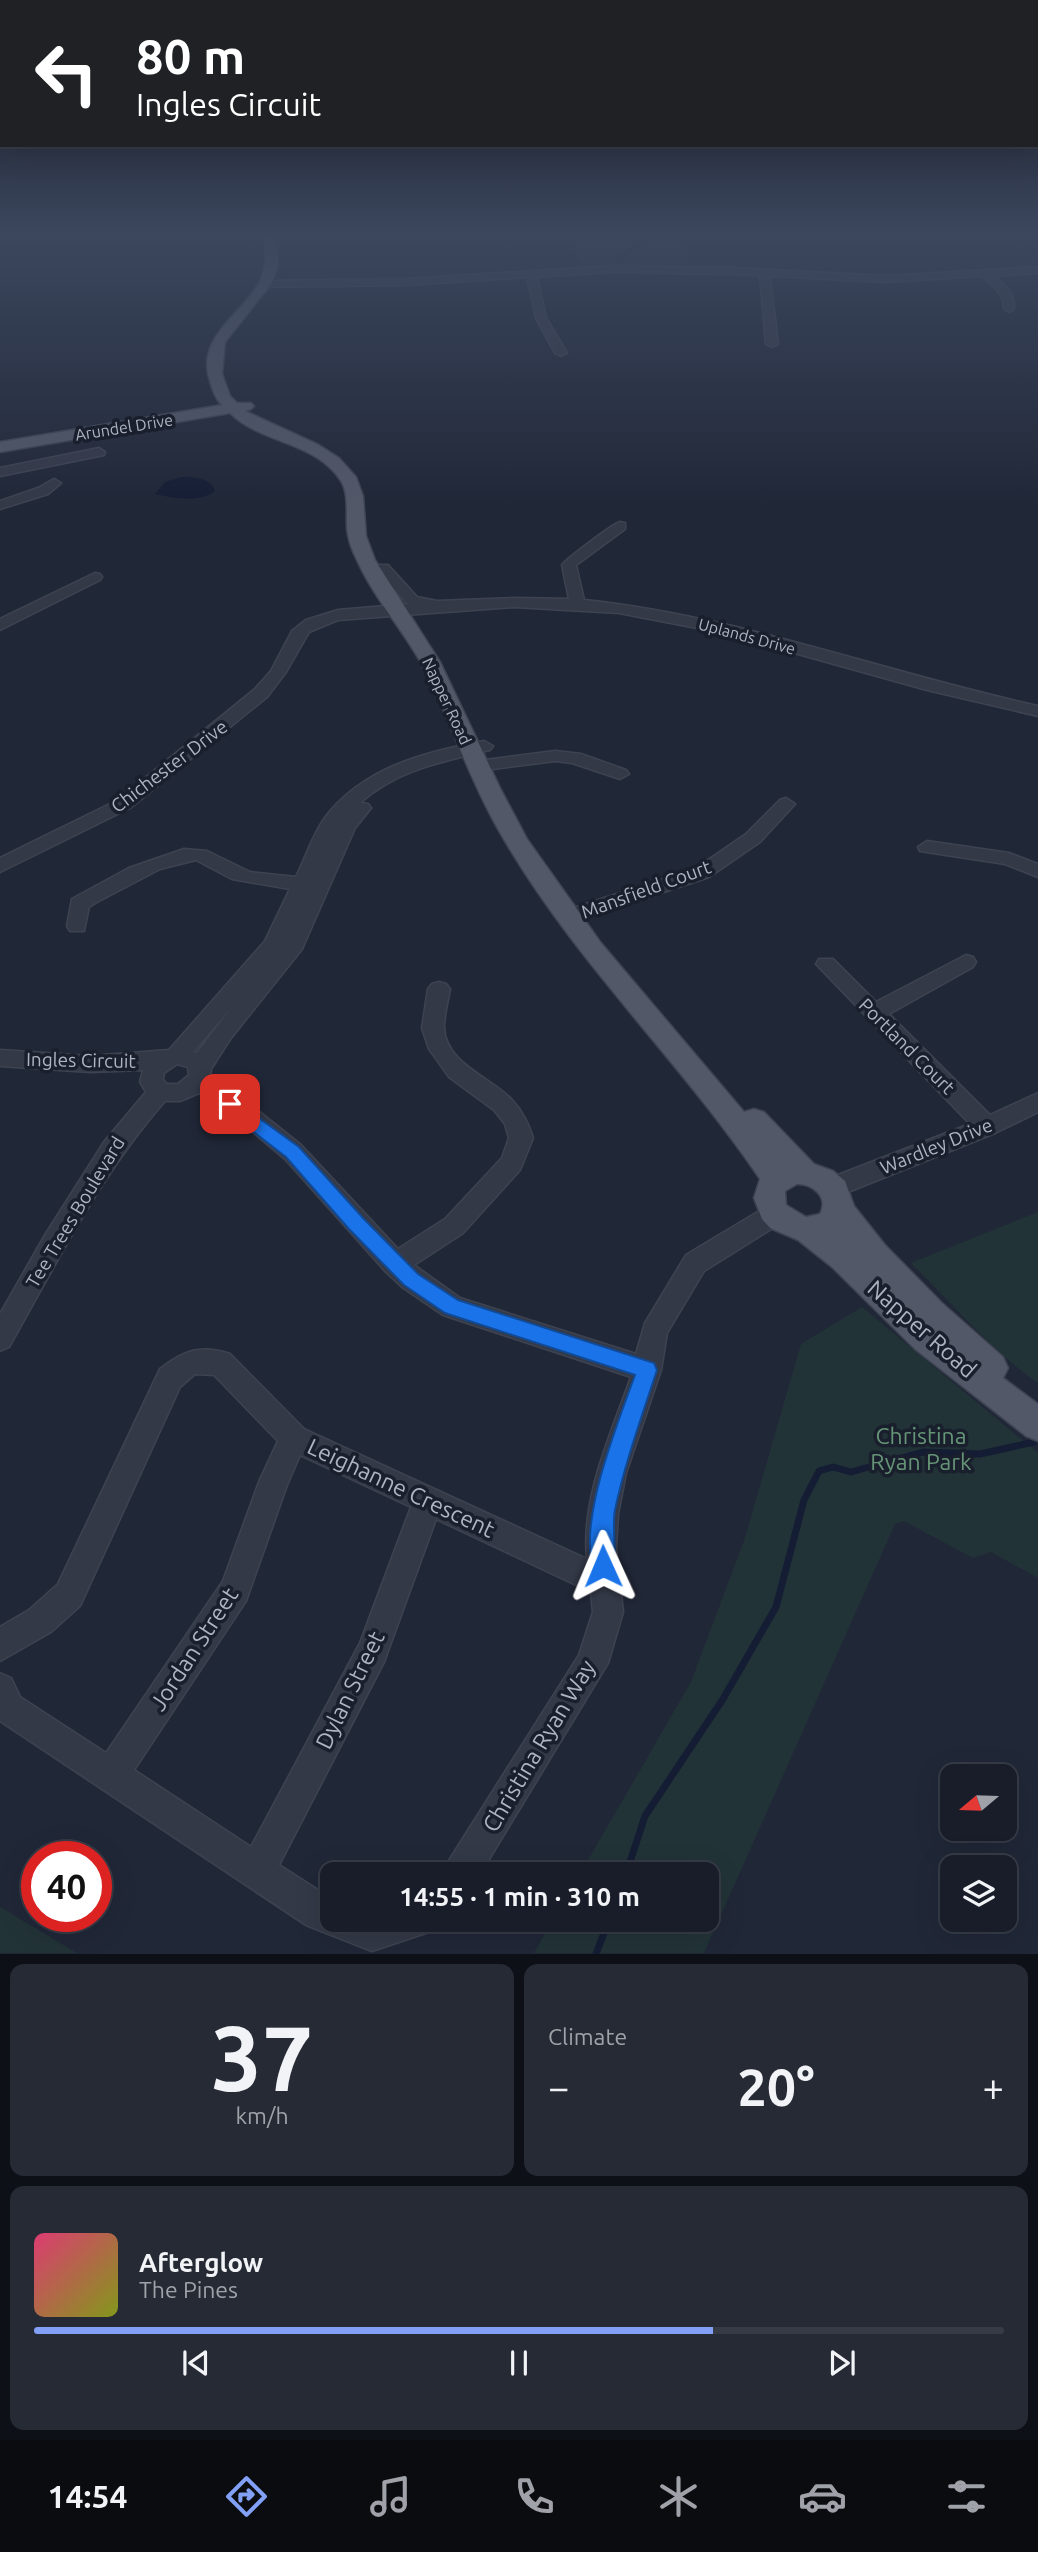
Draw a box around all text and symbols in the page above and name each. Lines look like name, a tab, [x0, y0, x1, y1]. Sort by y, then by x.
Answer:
icon: left	[21, 28, 112, 119]
text: 80 m	[136, 28, 245, 83]
text: Ingles Circuit	[136, 86, 321, 122]
street label: Arundel Drive	[74, 410, 174, 444]
street label: Uplands Drive	[697, 614, 797, 658]
street label: Napper Road	[419, 655, 475, 747]
street label: Chichester Drive	[107, 715, 231, 817]
street label: Mansfield Court	[578, 855, 714, 923]
street label: Portland Court	[855, 994, 960, 1099]
street label: Ingles Circuit	[26, 1048, 137, 1072]
pin	[200, 1074, 260, 1134]
icon: arrive	[211, 1085, 249, 1123]
street label: Wardley Drive	[877, 1113, 995, 1179]
street label: Tee Trees Boulevard	[21, 1132, 129, 1292]
street label: Napper Road	[863, 1275, 981, 1382]
park label: Christina Ryan Park	[870, 1423, 972, 1474]
street label: Leighanne Crescent	[304, 1433, 499, 1542]
position arrow	[566, 1529, 640, 1603]
street label: Jordan Street	[145, 1583, 243, 1715]
street label: Dylan Street	[310, 1627, 389, 1753]
street label: Christina Ryan Way	[477, 1655, 600, 1836]
north arrow	[940, 1764, 1017, 1841]
map controls	[940, 1764, 1017, 1932]
speed limit sign: 40	[21, 1841, 112, 1932]
button: layers	[940, 1855, 1017, 1932]
text: 14:55 · 1 min · 310 m	[399, 1882, 640, 1911]
text: 37	[211, 2006, 313, 2108]
text: Climate	[548, 2024, 627, 2049]
text: 20°	[737, 2058, 815, 2116]
text: −	[548, 2066, 569, 2108]
text: +	[983, 2066, 1004, 2108]
text: km/h	[235, 2103, 289, 2128]
text: Afterglow	[139, 2248, 263, 2277]
text: The Pines	[139, 2277, 238, 2302]
icon: previous	[177, 2344, 215, 2382]
icon: pause	[500, 2344, 538, 2382]
icon: next	[823, 2344, 861, 2382]
icon: directions	[222, 2472, 271, 2521]
icon: music	[366, 2472, 415, 2521]
icon: phone	[510, 2472, 559, 2521]
icon: climate	[654, 2472, 703, 2521]
icon: car	[798, 2472, 847, 2521]
icon: filters	[942, 2472, 991, 2521]
text: 14:54	[47, 2478, 128, 2514]

